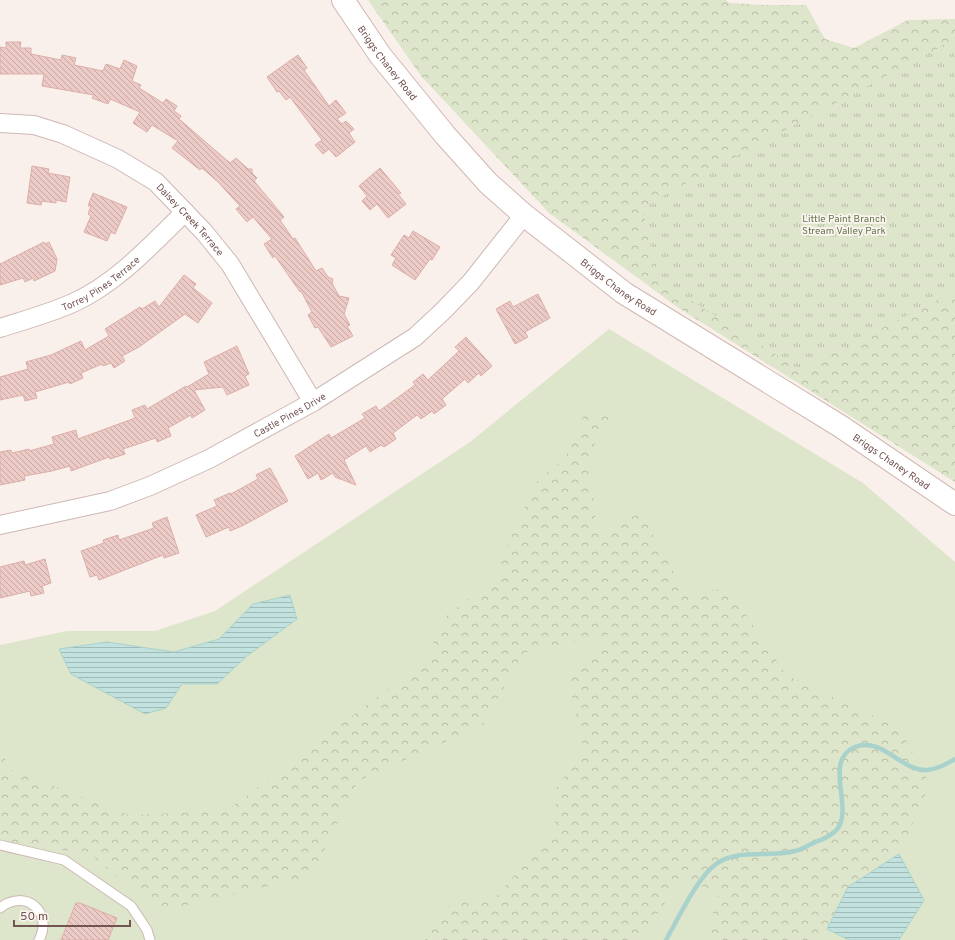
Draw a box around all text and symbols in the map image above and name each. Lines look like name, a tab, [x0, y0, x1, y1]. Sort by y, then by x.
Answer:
street label: Briggs Chaney Road	[354, 23, 419, 104]
street label: Daisey Creek Terrace	[153, 181, 226, 259]
park label: Little Paint Branch Stream Valley Park	[802, 213, 886, 238]
street label: Torrey Pines Terrace	[60, 254, 143, 315]
street label: Briggs Chaney Road	[577, 256, 659, 319]
street label: Castle Pines Drive	[252, 390, 329, 441]
street label: Briggs Chaney Road	[850, 432, 932, 493]
scale bar	[14, 902, 130, 928]
text: 50 m	[20, 909, 48, 925]

